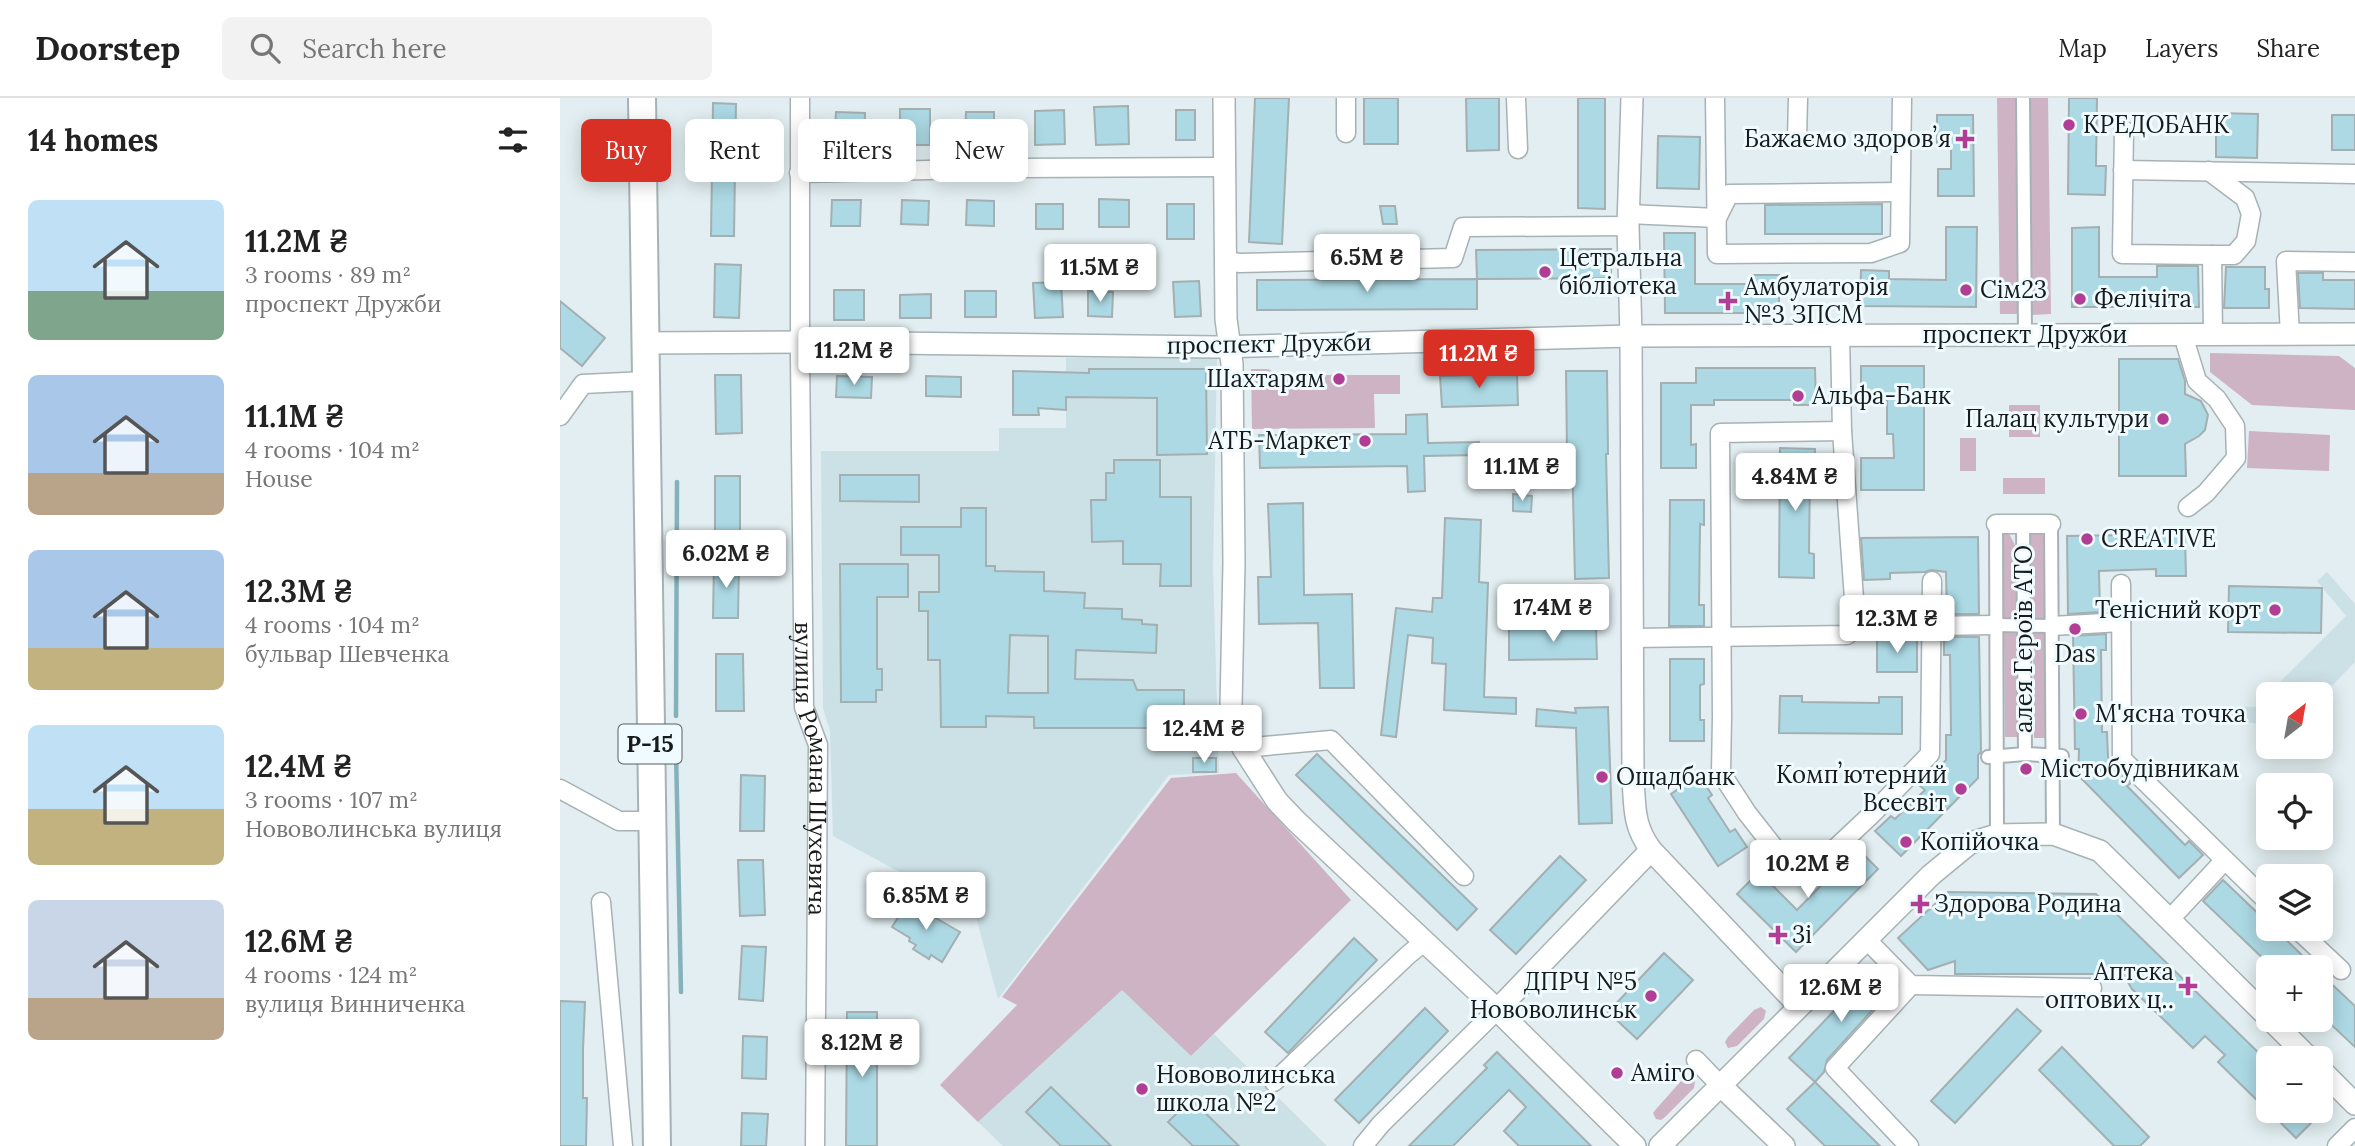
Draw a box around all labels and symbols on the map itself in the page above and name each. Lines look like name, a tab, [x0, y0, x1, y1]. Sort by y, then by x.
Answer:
place label: КРЕДОБАНК	[2083, 109, 2230, 140]
marker: КРЕДОБАНК	[2061, 117, 2077, 133]
place label: Бажаємо здоровʼя	[1744, 123, 1951, 154]
marker: Бажаємо здоровʼя	[1957, 131, 1973, 147]
pin: 6.5M ₴	[1310, 234, 1424, 294]
place label: Цетральна бібліотека	[1559, 242, 1682, 301]
pin: 11.5M ₴	[1035, 244, 1165, 304]
marker: Цетральна бібліотека	[1537, 264, 1553, 280]
place label: Амбулаторія №3 ЗПСМ	[1743, 271, 1889, 330]
place label: Сім23	[1980, 274, 2047, 305]
marker: Сім23	[1958, 282, 1974, 298]
place label: Фелічіта	[2094, 283, 2192, 314]
marker: Амбулаторія №3 ЗПСМ	[1718, 291, 1738, 311]
marker: Фелічіта	[2072, 291, 2088, 307]
street label: проспект Дружби	[1923, 319, 2127, 350]
street label: проспект Дружби	[1166, 326, 1372, 361]
pin: 11.2M ₴	[789, 328, 919, 387]
pin: 11.2M ₴	[1414, 330, 1544, 390]
place label: Шахтарям	[1207, 363, 1325, 394]
marker: Шахтарям	[1331, 371, 1347, 387]
place label: Альфа-Банк	[1811, 380, 1951, 411]
marker: Альфа-Банк	[1790, 388, 1806, 404]
place label: Палац культури	[1965, 403, 2149, 434]
marker: Палац культури	[2155, 411, 2171, 427]
place label: АТБ-Маркет	[1207, 425, 1351, 456]
marker: АТБ-Маркет	[1357, 433, 1373, 449]
pin: 11.1M ₴	[1457, 444, 1587, 503]
pin: 4.84M ₴	[1730, 454, 1860, 513]
place label: CREATIVE	[2101, 523, 2216, 554]
pin: 6.02M ₴	[661, 531, 791, 590]
marker: CREATIVE	[2079, 531, 2095, 547]
street label: алея Героїв АТО	[2008, 545, 2039, 733]
pin: 17.4M ₴	[1488, 584, 1618, 644]
place label: Тенісний корт	[2095, 594, 2261, 625]
pin: 12.3M ₴	[1832, 596, 1962, 655]
marker: Тенісний корт	[2267, 602, 2283, 618]
marker: Das	[2067, 621, 2083, 637]
street label: вулиця Романа Шухевича	[788, 622, 834, 916]
place label: Das	[2054, 638, 2096, 669]
north arrow	[2256, 682, 2333, 760]
place label: М'ясна точка	[2095, 698, 2246, 729]
pin: 12.4M ₴	[1139, 706, 1269, 765]
marker: М'ясна точка	[2073, 706, 2089, 722]
road number: Р-15	[618, 724, 682, 764]
place label: Містобудівникам	[2040, 753, 2239, 784]
place label: Компʼютерний Всесвіт	[1776, 759, 1947, 818]
place label: Ощадбанк	[1616, 761, 1735, 792]
marker: Містобудівникам	[2018, 761, 2034, 777]
marker: Ощадбанк	[1594, 769, 1610, 785]
marker: Компʼютерний Всесвіт	[1953, 781, 1969, 797]
place label: Копійочка	[1920, 826, 2039, 857]
marker: Копійочка	[1898, 834, 1914, 850]
pin: 10.2M ₴	[1743, 840, 1873, 900]
pin: 6.85M ₴	[861, 872, 991, 932]
place label: Здорова Родина	[1934, 888, 2122, 919]
marker: Здорова Родина	[1912, 896, 1928, 912]
place label: 3і	[1792, 919, 1812, 950]
marker: 3і	[1770, 927, 1786, 943]
place label: Аптека оптових ц‥	[2045, 956, 2174, 1015]
pin: 12.6M ₴	[1776, 964, 1906, 1024]
place label: ДПРЧ №5 Нововолинськ	[1470, 966, 1637, 1025]
marker: Аптека оптових ц‥	[2180, 978, 2196, 994]
marker: ДПРЧ №5 Нововолинськ	[1643, 988, 1659, 1004]
pin: 8.12M ₴	[797, 1020, 927, 1079]
place label: Аміго	[1630, 1057, 1695, 1088]
place label: Нововолинська школа №2	[1156, 1059, 1336, 1118]
marker: Аміго	[1609, 1065, 1625, 1081]
marker: Нововолинська школа №2	[1134, 1081, 1150, 1097]

